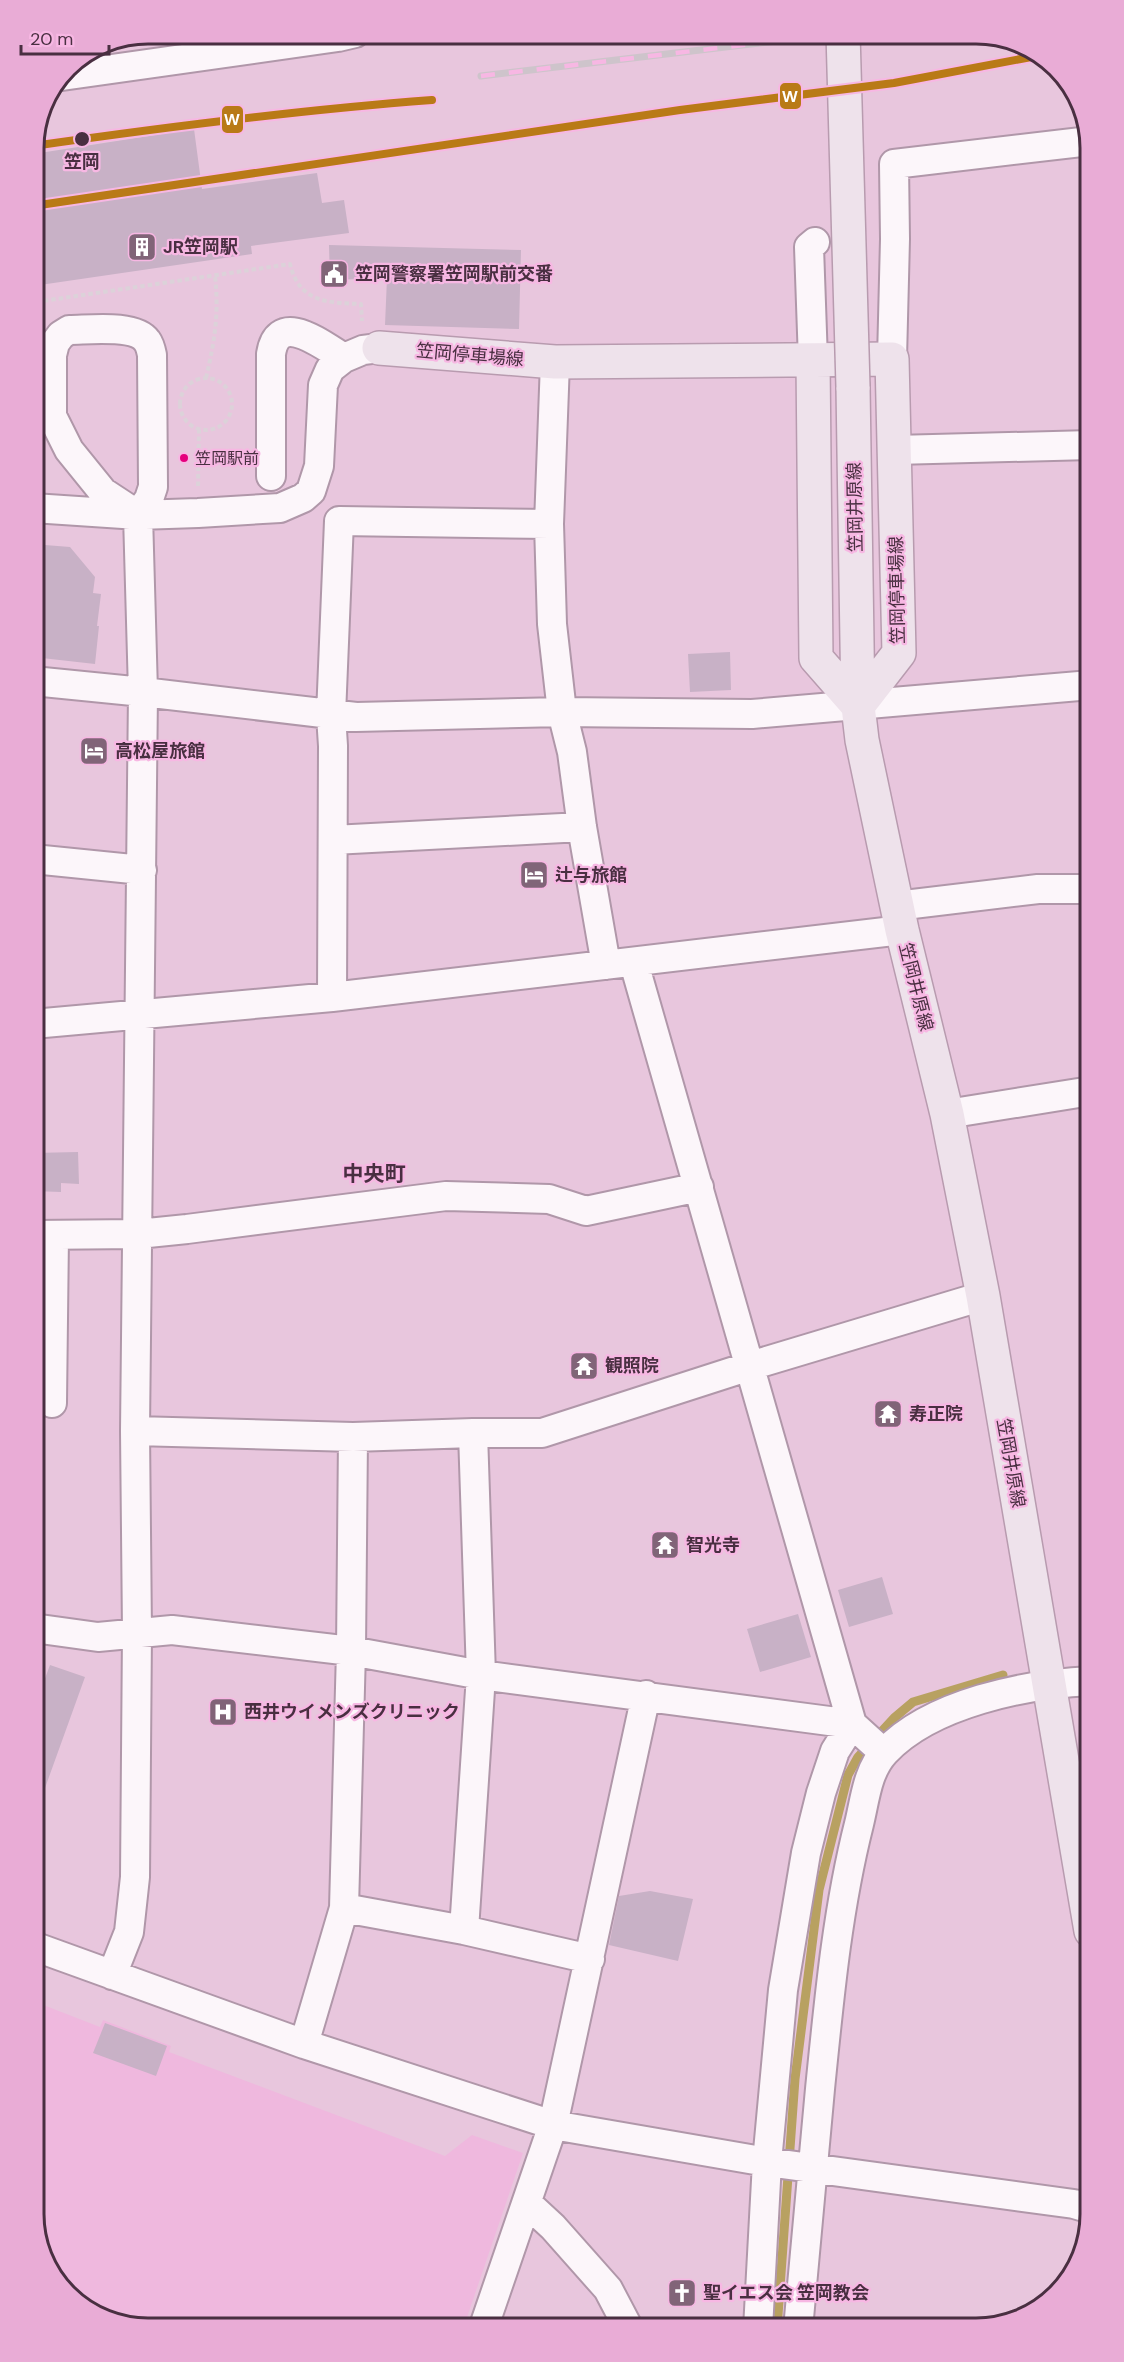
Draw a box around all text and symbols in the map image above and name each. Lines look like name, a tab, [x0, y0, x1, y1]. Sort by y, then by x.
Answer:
scale bar	[21, 18, 110, 56]
text: 20 m	[30, 27, 73, 51]
line badge: W	[779, 82, 802, 110]
text: W	[782, 86, 798, 107]
line badge: W	[221, 105, 244, 134]
text: W	[224, 109, 240, 130]
marker: 笠岡	[73, 130, 91, 148]
place label: 笠岡	[64, 150, 100, 174]
building icon: JR笠岡駅	[126, 231, 158, 263]
place label: JR笠岡駅	[163, 235, 238, 259]
public building icon: 笠岡警察署笠岡駅前交番	[318, 258, 350, 290]
place label: 笠岡警察署笠岡駅前交番	[355, 262, 553, 286]
street label: 笠岡停車場線	[415, 338, 525, 372]
place label: 笠岡駅前	[195, 448, 259, 469]
marker: 笠岡駅前	[178, 452, 190, 464]
street label: 笠岡井原線	[842, 462, 868, 552]
street label: 笠岡停車場線	[884, 536, 910, 644]
hotel icon: 高松屋旅館	[78, 735, 110, 767]
place label: 高松屋旅館	[115, 739, 205, 763]
hotel icon: 辻与旅館	[518, 859, 550, 891]
place label: 辻与旅館	[555, 863, 627, 887]
street label: 笠岡井原線	[893, 940, 939, 1034]
district label: 中央町	[343, 1160, 406, 1188]
temple icon: 観照院	[568, 1350, 600, 1382]
place label: 観照院	[605, 1354, 659, 1378]
temple icon: 寿正院	[872, 1398, 904, 1430]
place label: 寿正院	[909, 1402, 963, 1426]
street label: 笠岡井原線	[991, 1417, 1031, 1509]
temple icon: 智光寺	[649, 1529, 681, 1561]
place label: 智光寺	[686, 1533, 740, 1557]
hospital icon: 西井ウイメンズクリニック	[207, 1696, 239, 1728]
place label: 西井ウイメンズクリニック	[244, 1700, 460, 1724]
church icon: 聖イエス会 笠岡教会	[666, 2277, 698, 2309]
place label: 聖イエス会 笠岡教会	[703, 2281, 869, 2305]

